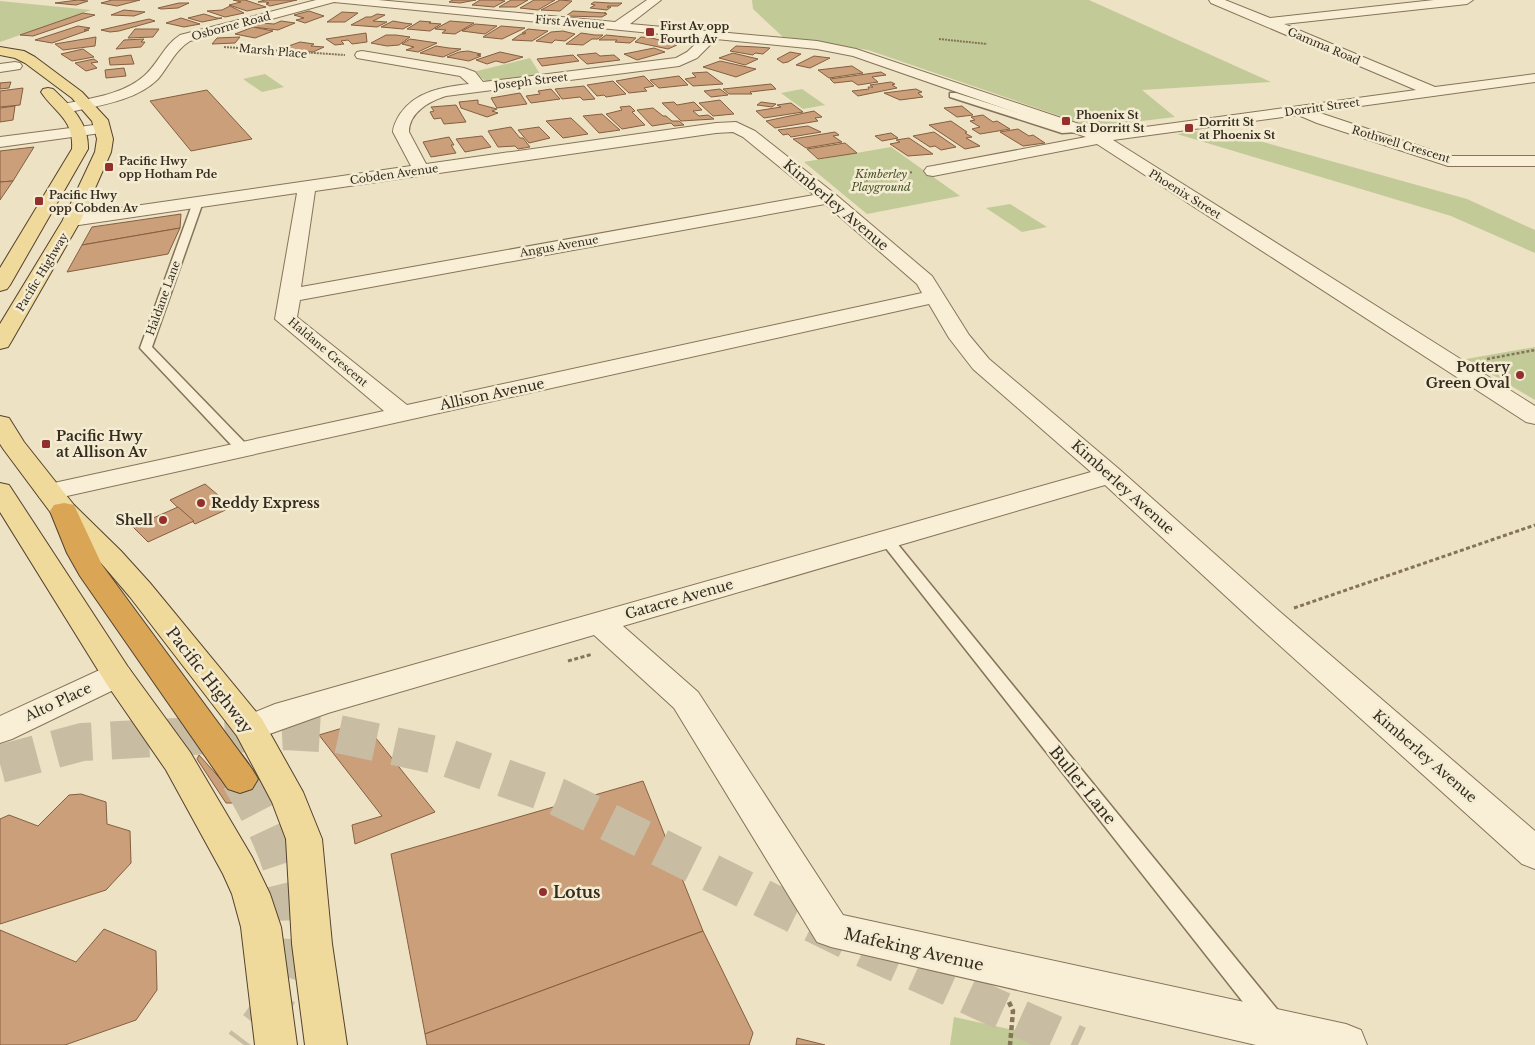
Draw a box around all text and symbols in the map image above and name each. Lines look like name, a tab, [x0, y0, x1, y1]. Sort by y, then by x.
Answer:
street label: Osborne Road	[190, 9, 273, 43]
street label: First Avenue	[534, 12, 606, 32]
place label: First Av opp Fourth Av	[660, 19, 730, 46]
street label: Gamma Road	[1286, 24, 1363, 68]
marker: First Av opp Fourth Av	[644, 26, 656, 38]
street label: Marsh Place	[238, 41, 308, 61]
street label: Joseph Street	[492, 69, 569, 93]
street label: Dorritt Street	[1284, 95, 1361, 119]
place label: Phoenix St at Dorritt St	[1076, 108, 1145, 135]
marker: Phoenix St at Dorritt St	[1060, 115, 1072, 127]
place label: Dorritt St at Phoenix St	[1199, 115, 1276, 142]
marker: Dorritt St at Phoenix St	[1183, 122, 1195, 134]
street label: Rothwell Crescent	[1350, 122, 1453, 166]
place label: Pacific Hwy opp Hotham Pde	[119, 154, 218, 181]
street label: Kimberley Avenue	[780, 156, 892, 254]
marker: Pacific Hwy opp Hotham Pde	[103, 161, 115, 173]
street label: Cobden Avenue	[349, 161, 439, 187]
street label: Phoenix Street	[1146, 166, 1225, 222]
park label: Kimberley Playground	[850, 167, 911, 194]
place label: Pacific Hwy opp Cobden Av	[49, 188, 138, 215]
marker: Pacific Hwy opp Cobden Av	[33, 195, 45, 207]
street label: Pacific Highway	[13, 230, 71, 314]
street label: Angus Avenue	[518, 232, 599, 260]
street label: Haldane Lane	[143, 259, 183, 337]
street label: Haldane Crescent	[285, 315, 371, 390]
place label: Pottery Green Oval	[1426, 358, 1511, 392]
marker: Pottery Green Oval	[1514, 369, 1526, 381]
street label: Allison Avenue	[437, 374, 546, 414]
place label: Pacific Hwy at Allison Av	[56, 427, 148, 461]
street label: Kimberley Avenue	[1068, 436, 1178, 538]
marker: Pacific Hwy at Allison Av	[40, 438, 52, 450]
place label: Reddy Express	[211, 494, 320, 512]
marker: Reddy Express	[195, 497, 207, 509]
place label: Shell	[116, 511, 153, 529]
marker: Shell	[157, 514, 169, 526]
street label: Gatacre Avenue	[623, 575, 735, 623]
street label: Pacific Highway	[162, 623, 258, 738]
street label: Alto Place	[21, 679, 94, 726]
street label: Kimberley Avenue	[1369, 706, 1481, 806]
street label: Buller Lane	[1045, 742, 1121, 828]
place label: Lotus	[553, 882, 601, 902]
marker: Lotus	[537, 886, 549, 898]
street label: Mafeking Avenue	[842, 923, 986, 975]

